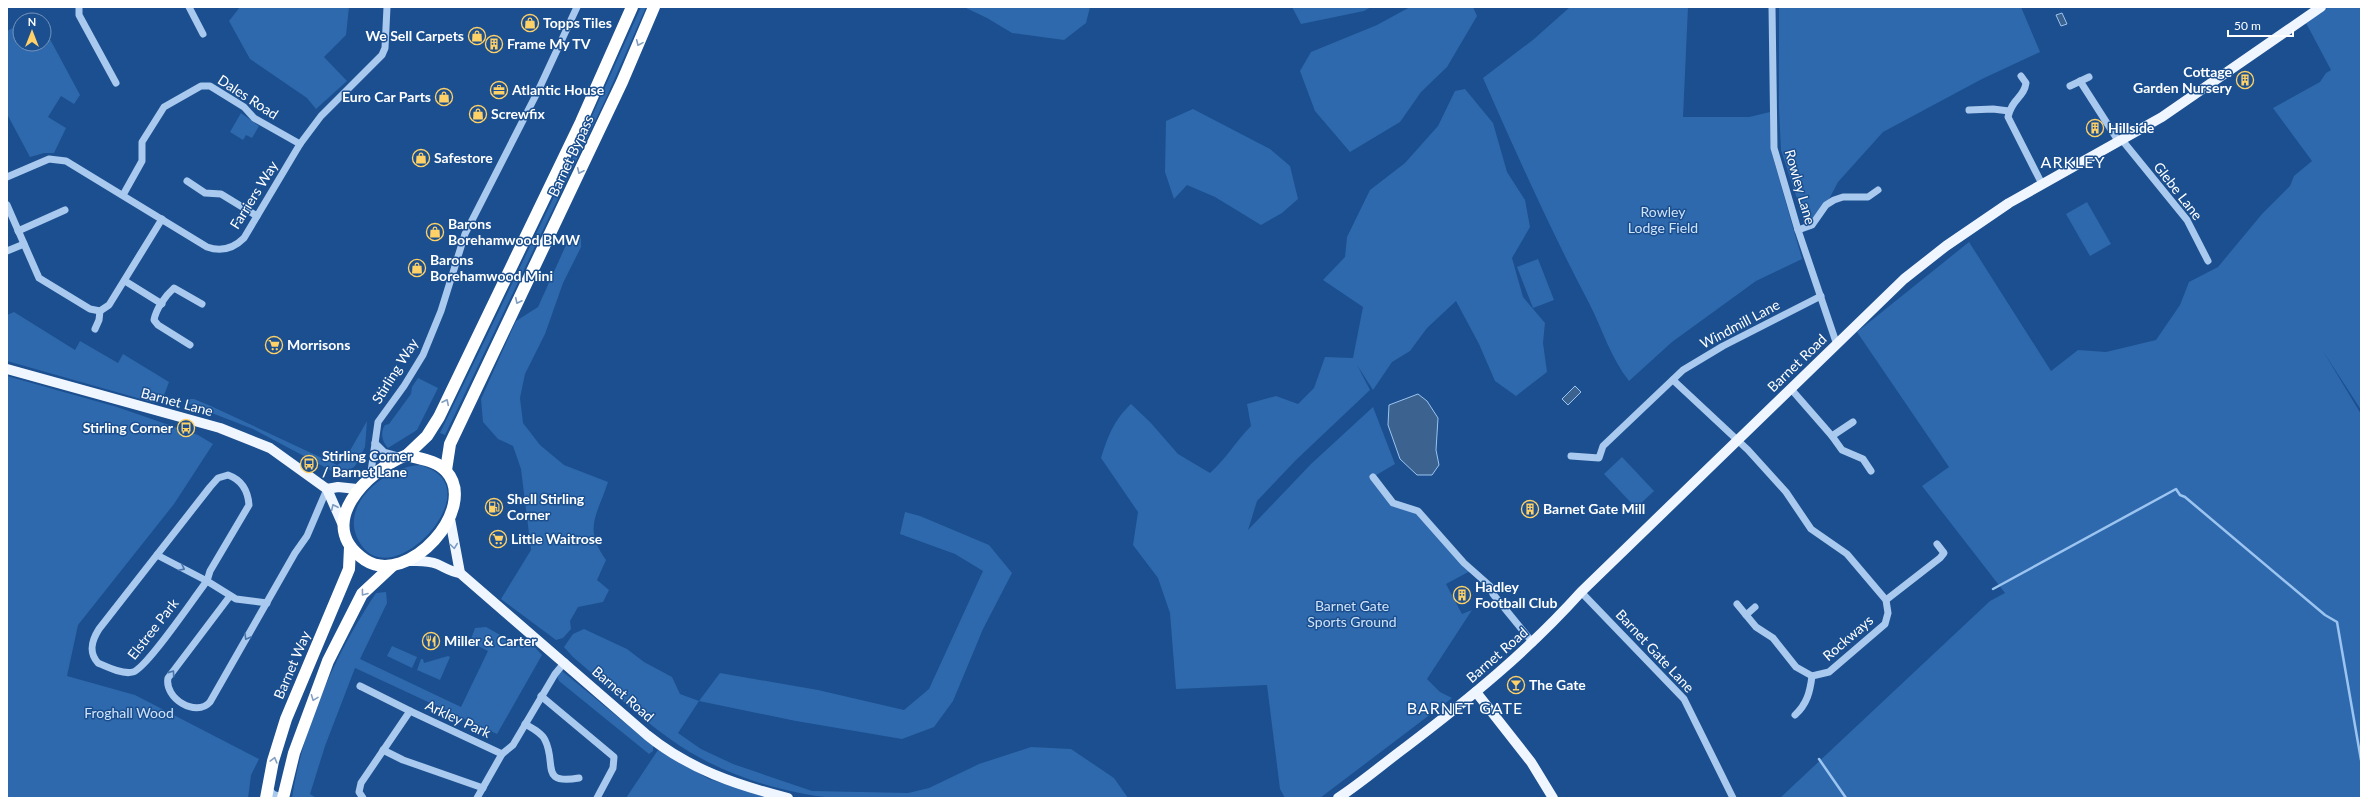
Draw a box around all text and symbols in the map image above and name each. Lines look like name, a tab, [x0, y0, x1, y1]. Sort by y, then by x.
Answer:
north arrow	[12, 12, 52, 52]
scale bar	[2228, 12, 2293, 38]
shop icon: Topps Tiles	[520, 13, 540, 33]
place label: Topps Tiles	[543, 14, 612, 31]
text: N	[28, 15, 36, 28]
text: 50 m	[2234, 18, 2261, 33]
shop icon: We Sell Carpets	[467, 26, 487, 46]
place label: We Sell Carpets	[365, 27, 464, 44]
building icon: Frame My TV	[484, 34, 504, 54]
place label: Frame My TV	[507, 35, 591, 52]
one-way arrow	[636, 39, 644, 46]
place label: Cottage Garden Nursery	[2133, 63, 2233, 96]
building icon: Cottage Garden Nursery	[2235, 70, 2255, 90]
street label: Dales Road	[215, 71, 282, 122]
office icon: Atlantic House	[489, 80, 509, 100]
place label: Atlantic House	[511, 81, 605, 98]
shop icon: Euro Car Parts	[434, 87, 454, 107]
place label: Euro Car Parts	[342, 88, 431, 105]
shop icon: Screwfix	[468, 104, 488, 124]
place label: Screwfix	[491, 105, 545, 122]
street label: Barnet Bypass	[544, 112, 597, 199]
building icon: Hillside	[2085, 118, 2105, 138]
place label: Hillside	[2108, 119, 2155, 136]
street label: Rowley Lane	[1782, 147, 1819, 226]
shop icon: Safestore	[411, 148, 431, 168]
place label: Safestore	[434, 149, 493, 166]
district label: ARKLEY	[2041, 152, 2105, 171]
street label: Farriers Way	[226, 157, 282, 232]
street label: Glebe Lane	[2150, 158, 2206, 223]
one-way arrow	[577, 166, 585, 174]
park label: Rowley Lodge Field	[1628, 203, 1698, 236]
place label: Barons Borehamwood BMW	[448, 215, 580, 248]
shop icon: Barons Borehamwood BMW	[425, 222, 445, 242]
place label: Barons Borehamwood Mini	[430, 251, 553, 284]
shop icon: Barons Borehamwood Mini	[407, 258, 427, 278]
street label: Windmill Lane	[1697, 295, 1783, 352]
one-way arrow	[515, 296, 523, 304]
street label: Barnet Road	[1763, 330, 1830, 395]
street label: Stirling Way	[368, 334, 422, 407]
supermarket icon: Morrisons	[264, 335, 284, 355]
place label: Morrisons	[287, 336, 350, 353]
street label: Barnet Lane	[139, 384, 215, 419]
one-way arrow	[441, 399, 449, 406]
bus stop icon: Stirling Corner	[176, 418, 196, 438]
place label: Stirling Corner	[83, 419, 174, 436]
place label: Stirling Corner / Barnet Lane	[322, 447, 413, 480]
bus stop icon: Stirling Corner / Barnet Lane	[299, 454, 319, 474]
place label: Shell Stirling Corner	[507, 490, 585, 523]
fuel station icon: Shell Stirling Corner	[484, 497, 504, 517]
building icon: Barnet Gate Mill	[1520, 499, 1540, 519]
place label: Barnet Gate Mill	[1543, 500, 1645, 517]
one-way arrow	[331, 503, 339, 511]
supermarket icon: Little Waitrose	[488, 529, 508, 549]
place label: Little Waitrose	[511, 530, 603, 547]
one-way arrow	[449, 543, 458, 549]
one-way arrow	[177, 563, 185, 571]
place label: Hadley Football Club	[1475, 578, 1557, 611]
building icon: Hadley Football Club	[1452, 585, 1472, 605]
one-way arrow	[361, 588, 368, 595]
street label: Elstree Park	[123, 594, 182, 663]
park label: Barnet Gate Sports Ground	[1307, 597, 1397, 630]
street label: Barnet Gate Lane	[1613, 606, 1698, 696]
street label: Rockways	[1819, 611, 1876, 664]
street label: Barnet Road	[1462, 623, 1531, 686]
street label: Barnet Way	[270, 628, 314, 701]
restaurant icon: Miller & Carter	[421, 631, 441, 651]
place label: Miller & Carter	[444, 632, 537, 649]
one-way arrow	[245, 633, 252, 640]
street label: Barnet Road	[589, 662, 658, 725]
one-way arrow	[167, 670, 174, 677]
bar icon: The Gate	[1506, 675, 1526, 695]
place label: The Gate	[1529, 676, 1586, 693]
one-way arrow	[311, 694, 319, 701]
street label: Arkley Park	[423, 696, 494, 741]
district label: BARNET GATE	[1407, 698, 1523, 717]
park label: Froghall Wood	[84, 704, 174, 721]
one-way arrow	[269, 757, 278, 764]

